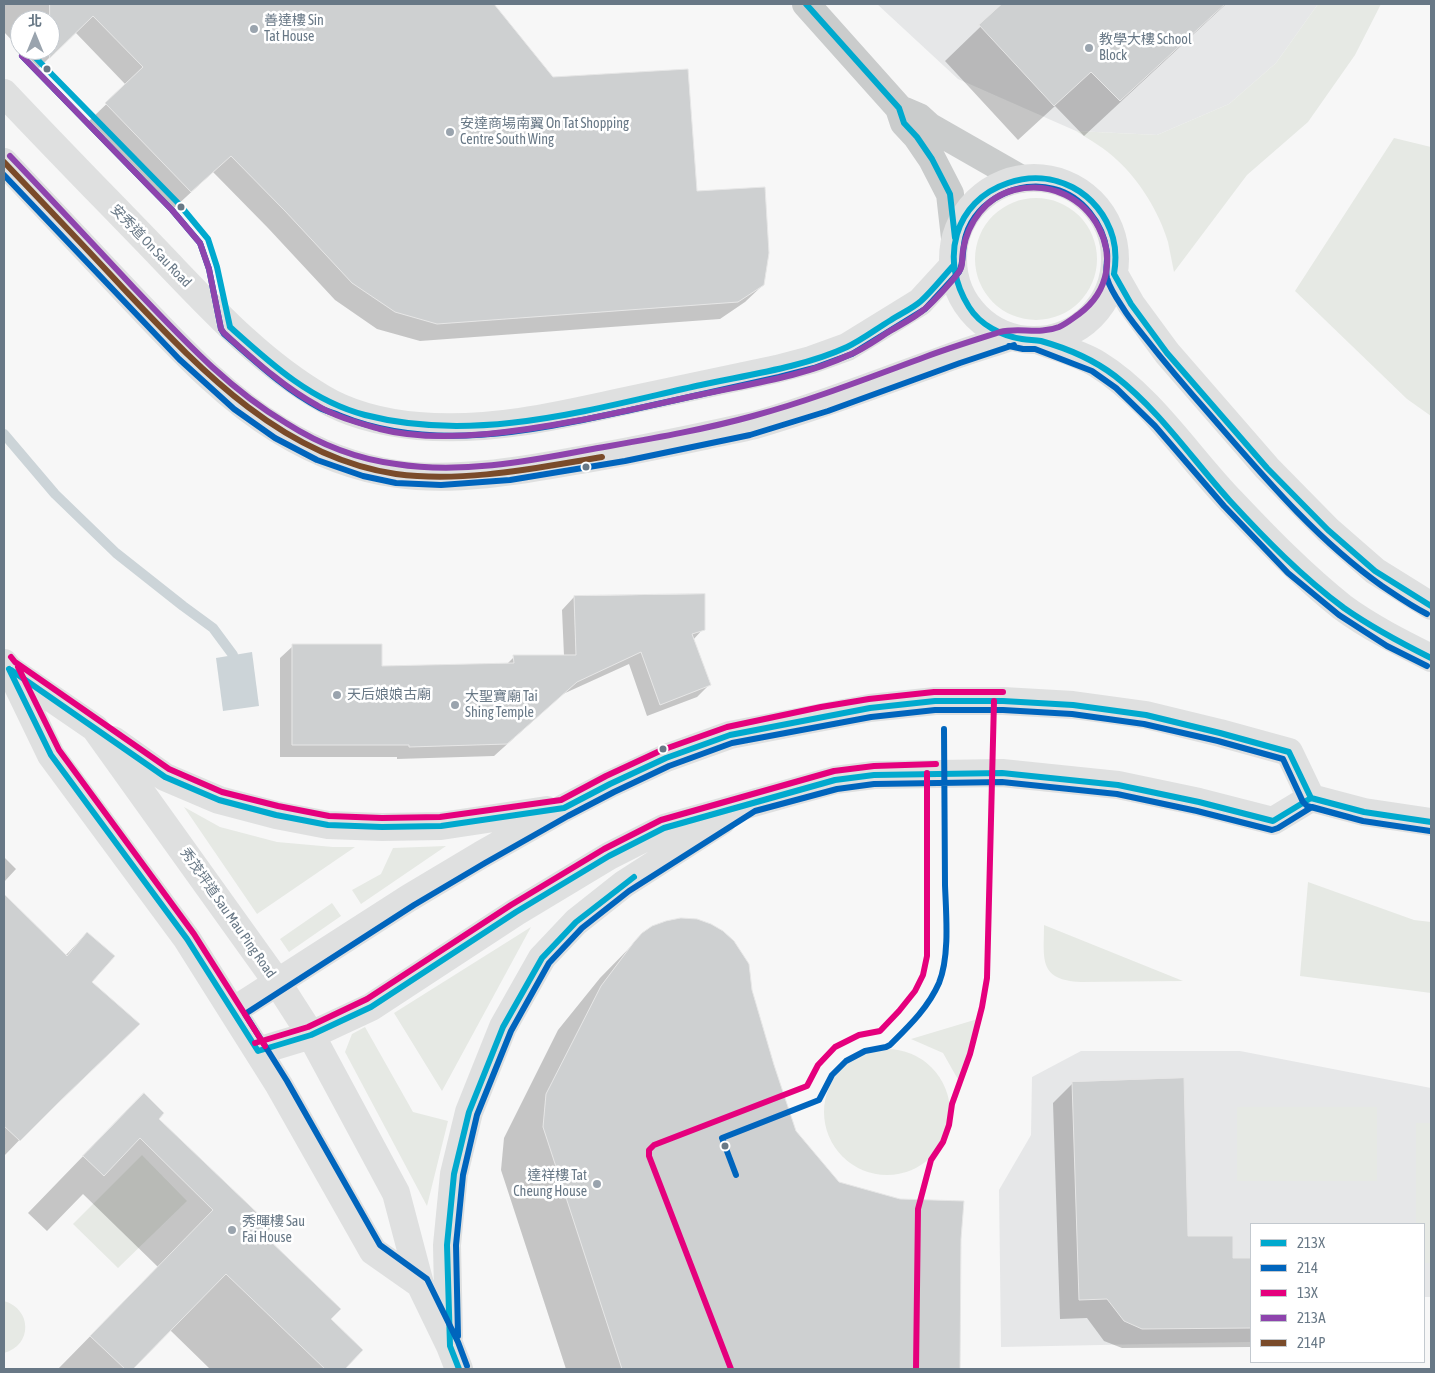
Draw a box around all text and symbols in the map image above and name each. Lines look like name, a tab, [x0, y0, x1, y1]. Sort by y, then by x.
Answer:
north arrow	[10, 10, 60, 60]
text: 北	[28, 13, 42, 29]
place label: 善達樓 Sin Tat House	[264, 13, 324, 46]
marker: 善達樓 Sin Tat House	[248, 23, 260, 35]
place label: 教學大樓 School Block	[1099, 32, 1192, 64]
marker: 教學大樓 School Block	[1083, 42, 1095, 54]
unlabelled marker	[42, 64, 52, 74]
place label: 安達商場南翼 On Tat Shopping Centre South Wing	[460, 116, 629, 148]
marker: 安達商場南翼 On Tat Shopping Centre South Wing	[444, 126, 456, 138]
street label: 安秀道 On Sau Road	[107, 201, 195, 291]
unlabelled marker	[176, 202, 186, 212]
unlabelled marker	[581, 462, 591, 472]
place label: 天后娘娘古廟	[347, 687, 431, 703]
marker: 天后娘娘古廟	[331, 689, 343, 701]
place label: 大聖寶廟 Tai Shing Temple	[465, 689, 538, 722]
marker: 大聖寶廟 Tai Shing Temple	[449, 699, 461, 711]
unlabelled marker	[658, 744, 668, 754]
street label: 秀茂坪道 Sau Mau Ping Road	[177, 845, 279, 981]
unlabelled marker	[720, 1141, 730, 1151]
place label: 達祥樓 Tat Cheung House	[513, 1168, 587, 1200]
marker: 達祥樓 Tat Cheung House	[591, 1178, 603, 1190]
place label: 秀暉樓 Sau Fai House	[242, 1214, 305, 1246]
legend	[1250, 1223, 1425, 1363]
marker: 秀暉樓 Sau Fai House	[226, 1224, 238, 1236]
text: 213X	[1297, 1234, 1325, 1251]
text: 214	[1297, 1259, 1318, 1276]
text: 13X	[1297, 1284, 1318, 1301]
text: 213A	[1297, 1309, 1326, 1326]
text: 214P	[1297, 1334, 1326, 1351]

